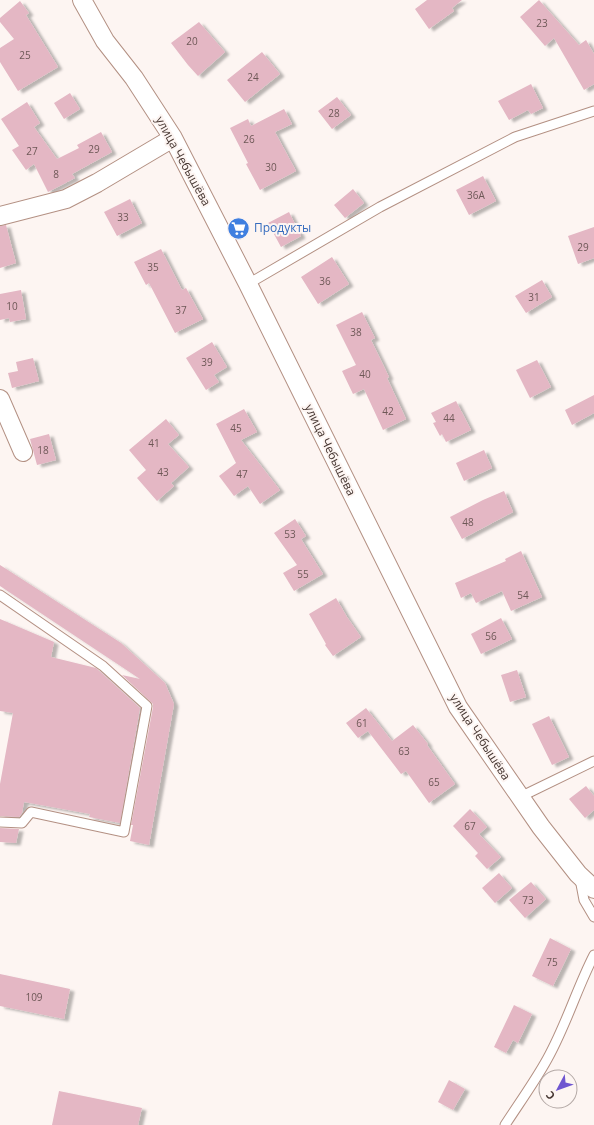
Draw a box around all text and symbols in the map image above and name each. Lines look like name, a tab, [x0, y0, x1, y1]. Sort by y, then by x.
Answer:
house number: 23	[536, 16, 548, 30]
house number: 20	[186, 34, 198, 48]
house number: 25	[19, 48, 31, 62]
house number: 24	[247, 70, 259, 84]
house number: 28	[328, 106, 340, 120]
street label: улица Чебышёва	[152, 113, 215, 209]
house number: 26	[243, 132, 255, 146]
house number: 29	[88, 142, 100, 156]
house number: 27	[26, 144, 38, 158]
house number: 30	[265, 160, 277, 174]
house number: 8	[53, 167, 59, 181]
house number: 36А	[467, 188, 486, 202]
house number: 33	[117, 210, 129, 224]
supermarket icon: Продукты	[226, 215, 252, 241]
place label: Продукты	[254, 219, 311, 236]
house number: 29	[577, 240, 589, 254]
house number: 35	[147, 260, 159, 274]
house number: 36	[319, 274, 331, 288]
house number: 31	[528, 290, 540, 304]
house number: 10	[6, 299, 18, 313]
house number: 37	[175, 303, 187, 317]
house number: 38	[350, 325, 362, 339]
house number: 39	[201, 355, 213, 369]
house number: 40	[359, 367, 371, 381]
street label: улица Чебышёва	[301, 401, 360, 499]
house number: 42	[382, 404, 394, 418]
house number: 44	[443, 411, 455, 425]
house number: 45	[230, 421, 242, 435]
house number: 41	[148, 436, 160, 450]
house number: 18	[37, 443, 49, 457]
house number: 43	[157, 465, 169, 479]
house number: 47	[236, 467, 248, 481]
house number: 48	[462, 515, 474, 529]
house number: 53	[284, 527, 296, 541]
house number: 55	[297, 567, 309, 581]
house number: 54	[517, 588, 529, 602]
house number: 56	[485, 629, 497, 643]
street label: улица Чебышёва	[446, 690, 515, 783]
house number: 61	[356, 716, 368, 730]
house number: 63	[398, 744, 410, 758]
house number: 65	[428, 775, 440, 789]
house number: 67	[464, 819, 476, 833]
house number: 73	[522, 893, 534, 907]
house number: 75	[546, 955, 558, 969]
house number: 109	[25, 990, 43, 1004]
north arrow	[538, 1069, 578, 1109]
text: С	[542, 1088, 558, 1103]

